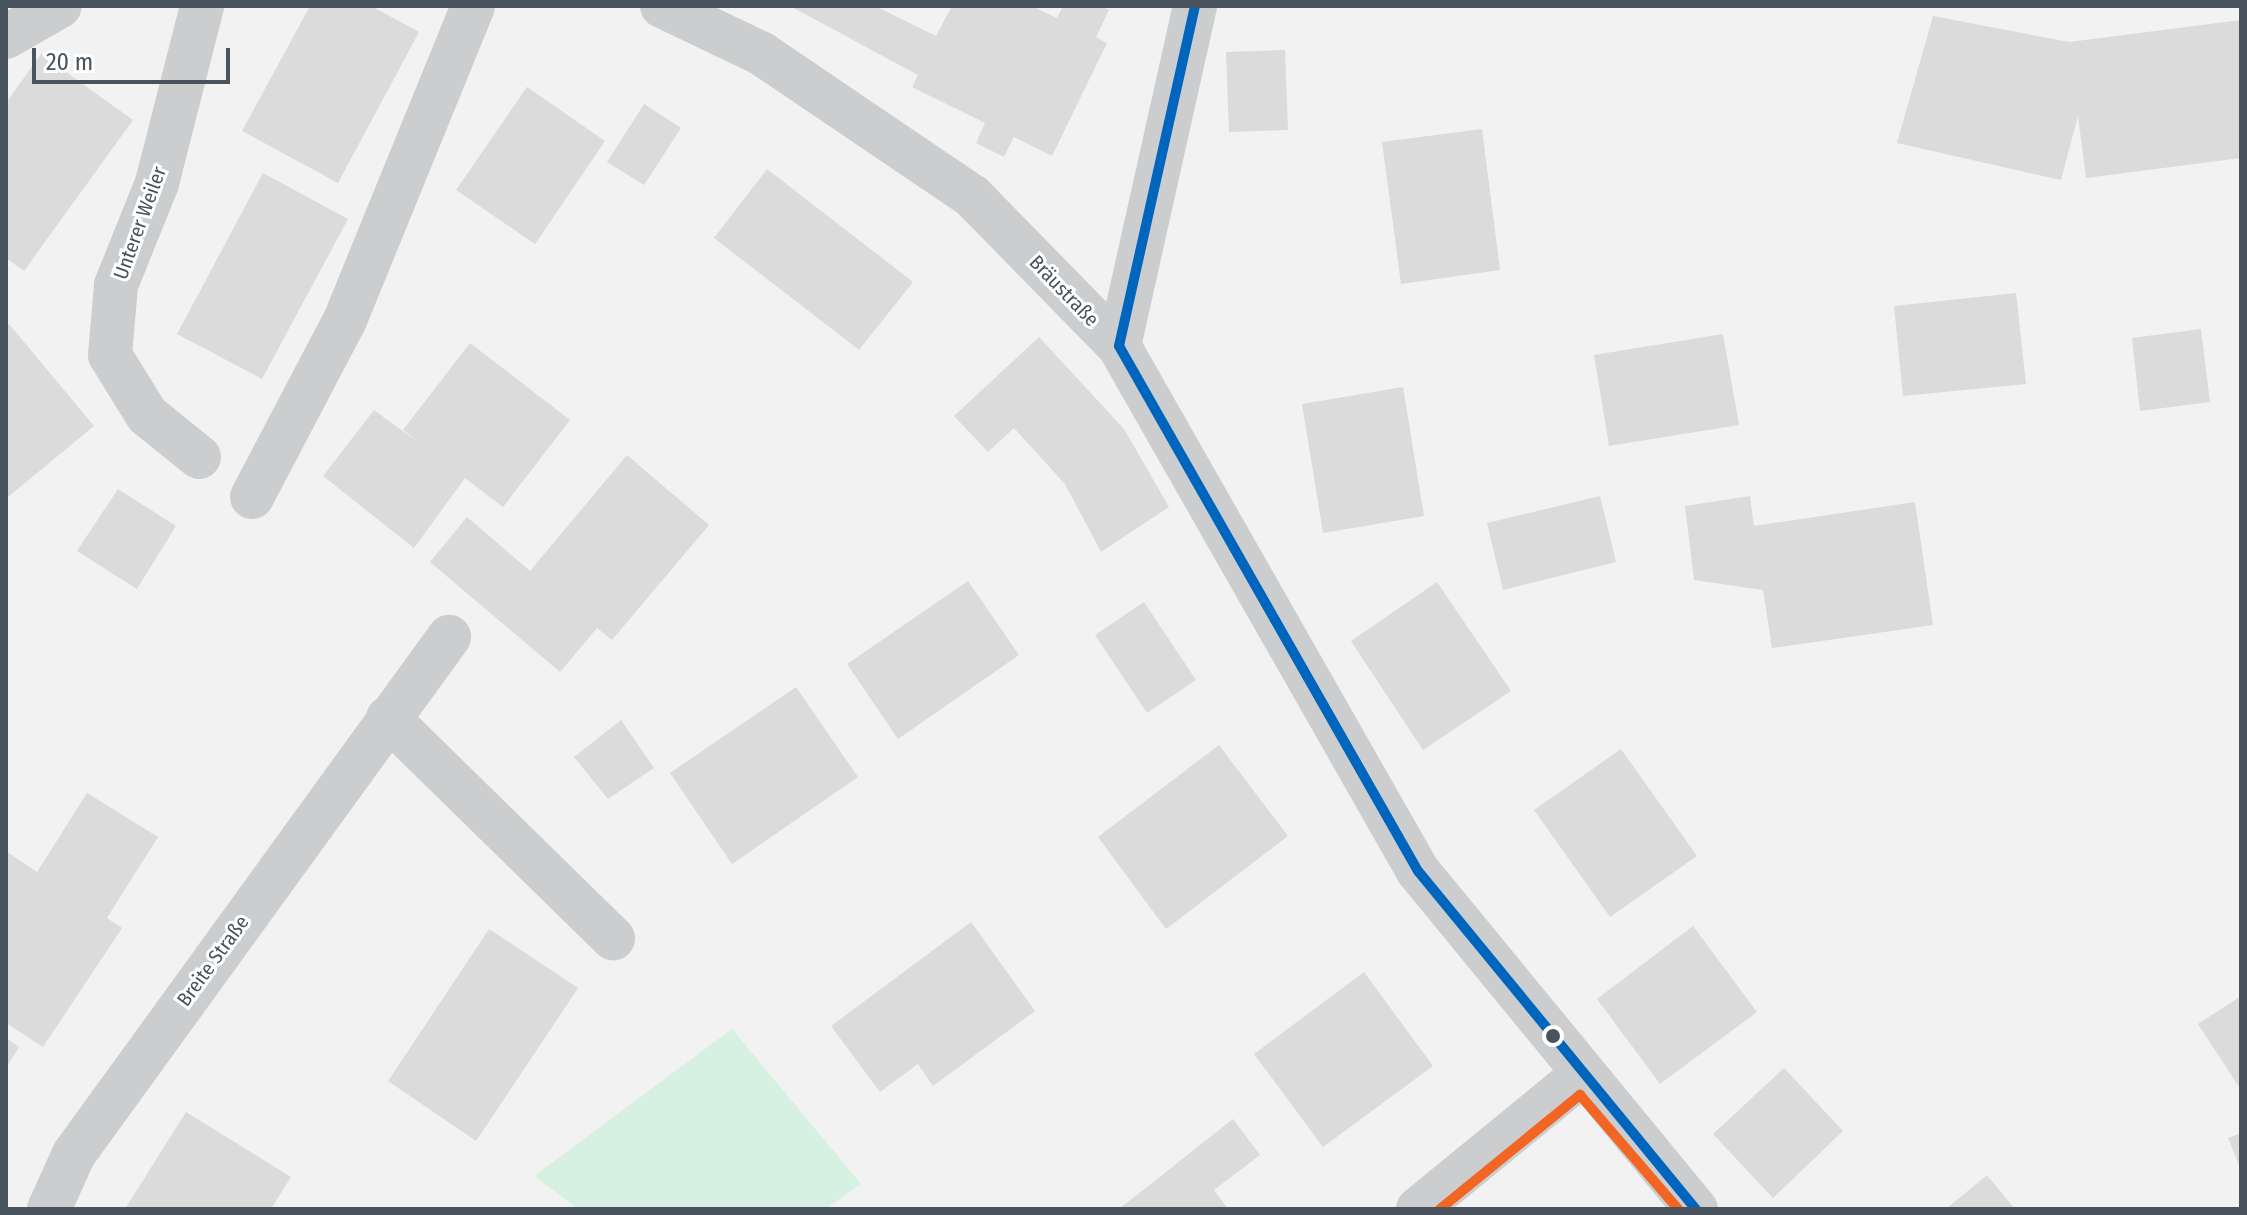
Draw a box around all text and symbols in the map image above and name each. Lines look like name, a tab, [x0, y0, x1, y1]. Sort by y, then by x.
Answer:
scale bar	[36, 32, 234, 82]
text: 20 m	[46, 48, 93, 76]
street label: Unterer Weiler	[109, 163, 171, 283]
street label: Bräustraße	[1024, 251, 1104, 331]
street label: Breite Straße	[172, 911, 254, 1011]
unlabelled marker	[1545, 1028, 1561, 1044]

